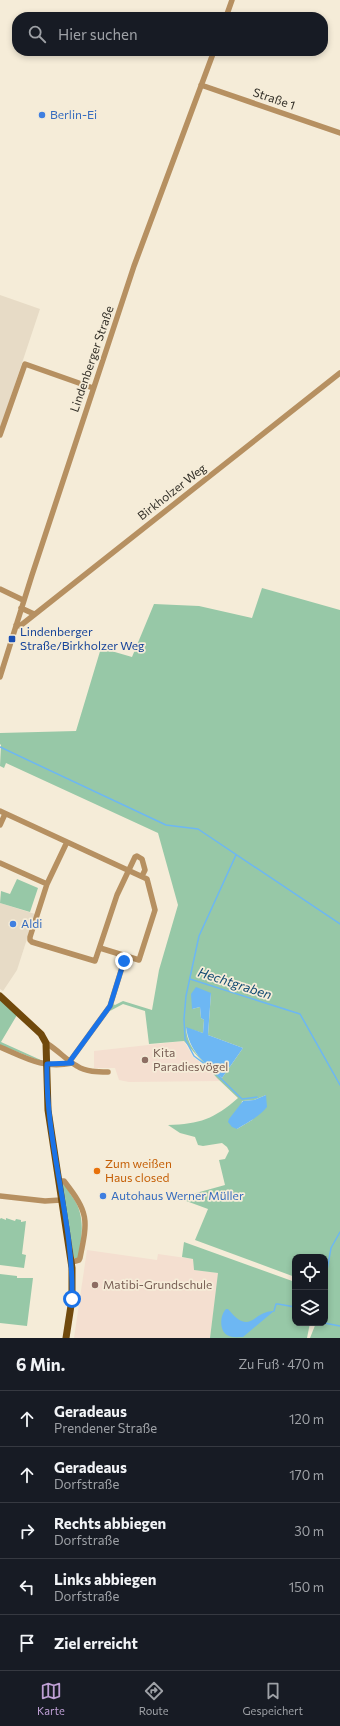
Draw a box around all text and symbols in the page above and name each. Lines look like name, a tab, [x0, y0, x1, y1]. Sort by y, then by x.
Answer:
search box	[12, 12, 328, 56]
icon: search	[26, 23, 48, 45]
text: Hier suchen	[58, 25, 138, 43]
street label: Straße 1	[251, 84, 297, 112]
place label: Berlin-Ei	[50, 107, 97, 121]
marker: Berlin-Ei	[37, 110, 47, 120]
street label: Lindenberger Straße	[66, 304, 116, 414]
street label: Birkholzer Weg	[134, 460, 209, 522]
place label: Lindenberger Straße/Birkholzer Weg	[20, 624, 145, 652]
marker: Lindenberger Straße/Birkholzer Weg	[7, 634, 17, 644]
place label: Aldi	[21, 916, 42, 930]
marker: Aldi	[8, 919, 18, 929]
route end	[115, 952, 133, 970]
water label: Hechtgraben	[196, 964, 274, 1002]
place label: Kita Paradiesvögel	[153, 1045, 228, 1073]
marker: Kita Paradiesvögel	[140, 1055, 150, 1065]
place label: Zum weißen Haus closed	[105, 1156, 172, 1184]
marker: Zum weißen Haus closed	[92, 1166, 102, 1176]
place label: Autohaus Werner Müller	[111, 1188, 244, 1202]
marker: Autohaus Werner Müller	[98, 1191, 108, 1201]
map controls	[292, 1254, 328, 1326]
button: locate	[292, 1254, 328, 1290]
place label: Matibi-Grundschule	[103, 1277, 212, 1291]
marker: Matibi-Grundschule	[90, 1280, 100, 1290]
route start	[63, 1290, 81, 1308]
button: layers	[292, 1290, 328, 1326]
text: 6 Min.	[16, 1354, 65, 1375]
text: Zu Fuß · 470 m	[238, 1356, 324, 1372]
text: Geradeaus	[54, 1402, 127, 1420]
icon: ahead	[16, 1408, 38, 1430]
text: 120 m	[289, 1411, 324, 1427]
text: Prendener Straße	[54, 1420, 157, 1436]
text: Geradeaus	[54, 1458, 127, 1476]
icon: ahead	[16, 1464, 38, 1486]
text: 170 m	[289, 1467, 324, 1483]
text: Dorfstraße	[54, 1476, 119, 1492]
text: Rechts abbiegen	[54, 1514, 166, 1532]
icon: right	[16, 1520, 38, 1542]
text: 30 m	[294, 1523, 324, 1539]
text: Dorfstraße	[54, 1532, 119, 1548]
text: Links abbiegen	[54, 1570, 156, 1588]
icon: left	[16, 1576, 38, 1598]
text: 150 m	[289, 1579, 324, 1595]
text: Dorfstraße	[54, 1588, 119, 1604]
icon: arrive	[16, 1632, 38, 1654]
text: Ziel erreicht	[54, 1634, 138, 1652]
tab: Karte	[37, 1680, 65, 1717]
tab: Route	[139, 1680, 169, 1717]
tab: Gespeichert	[243, 1680, 303, 1717]

